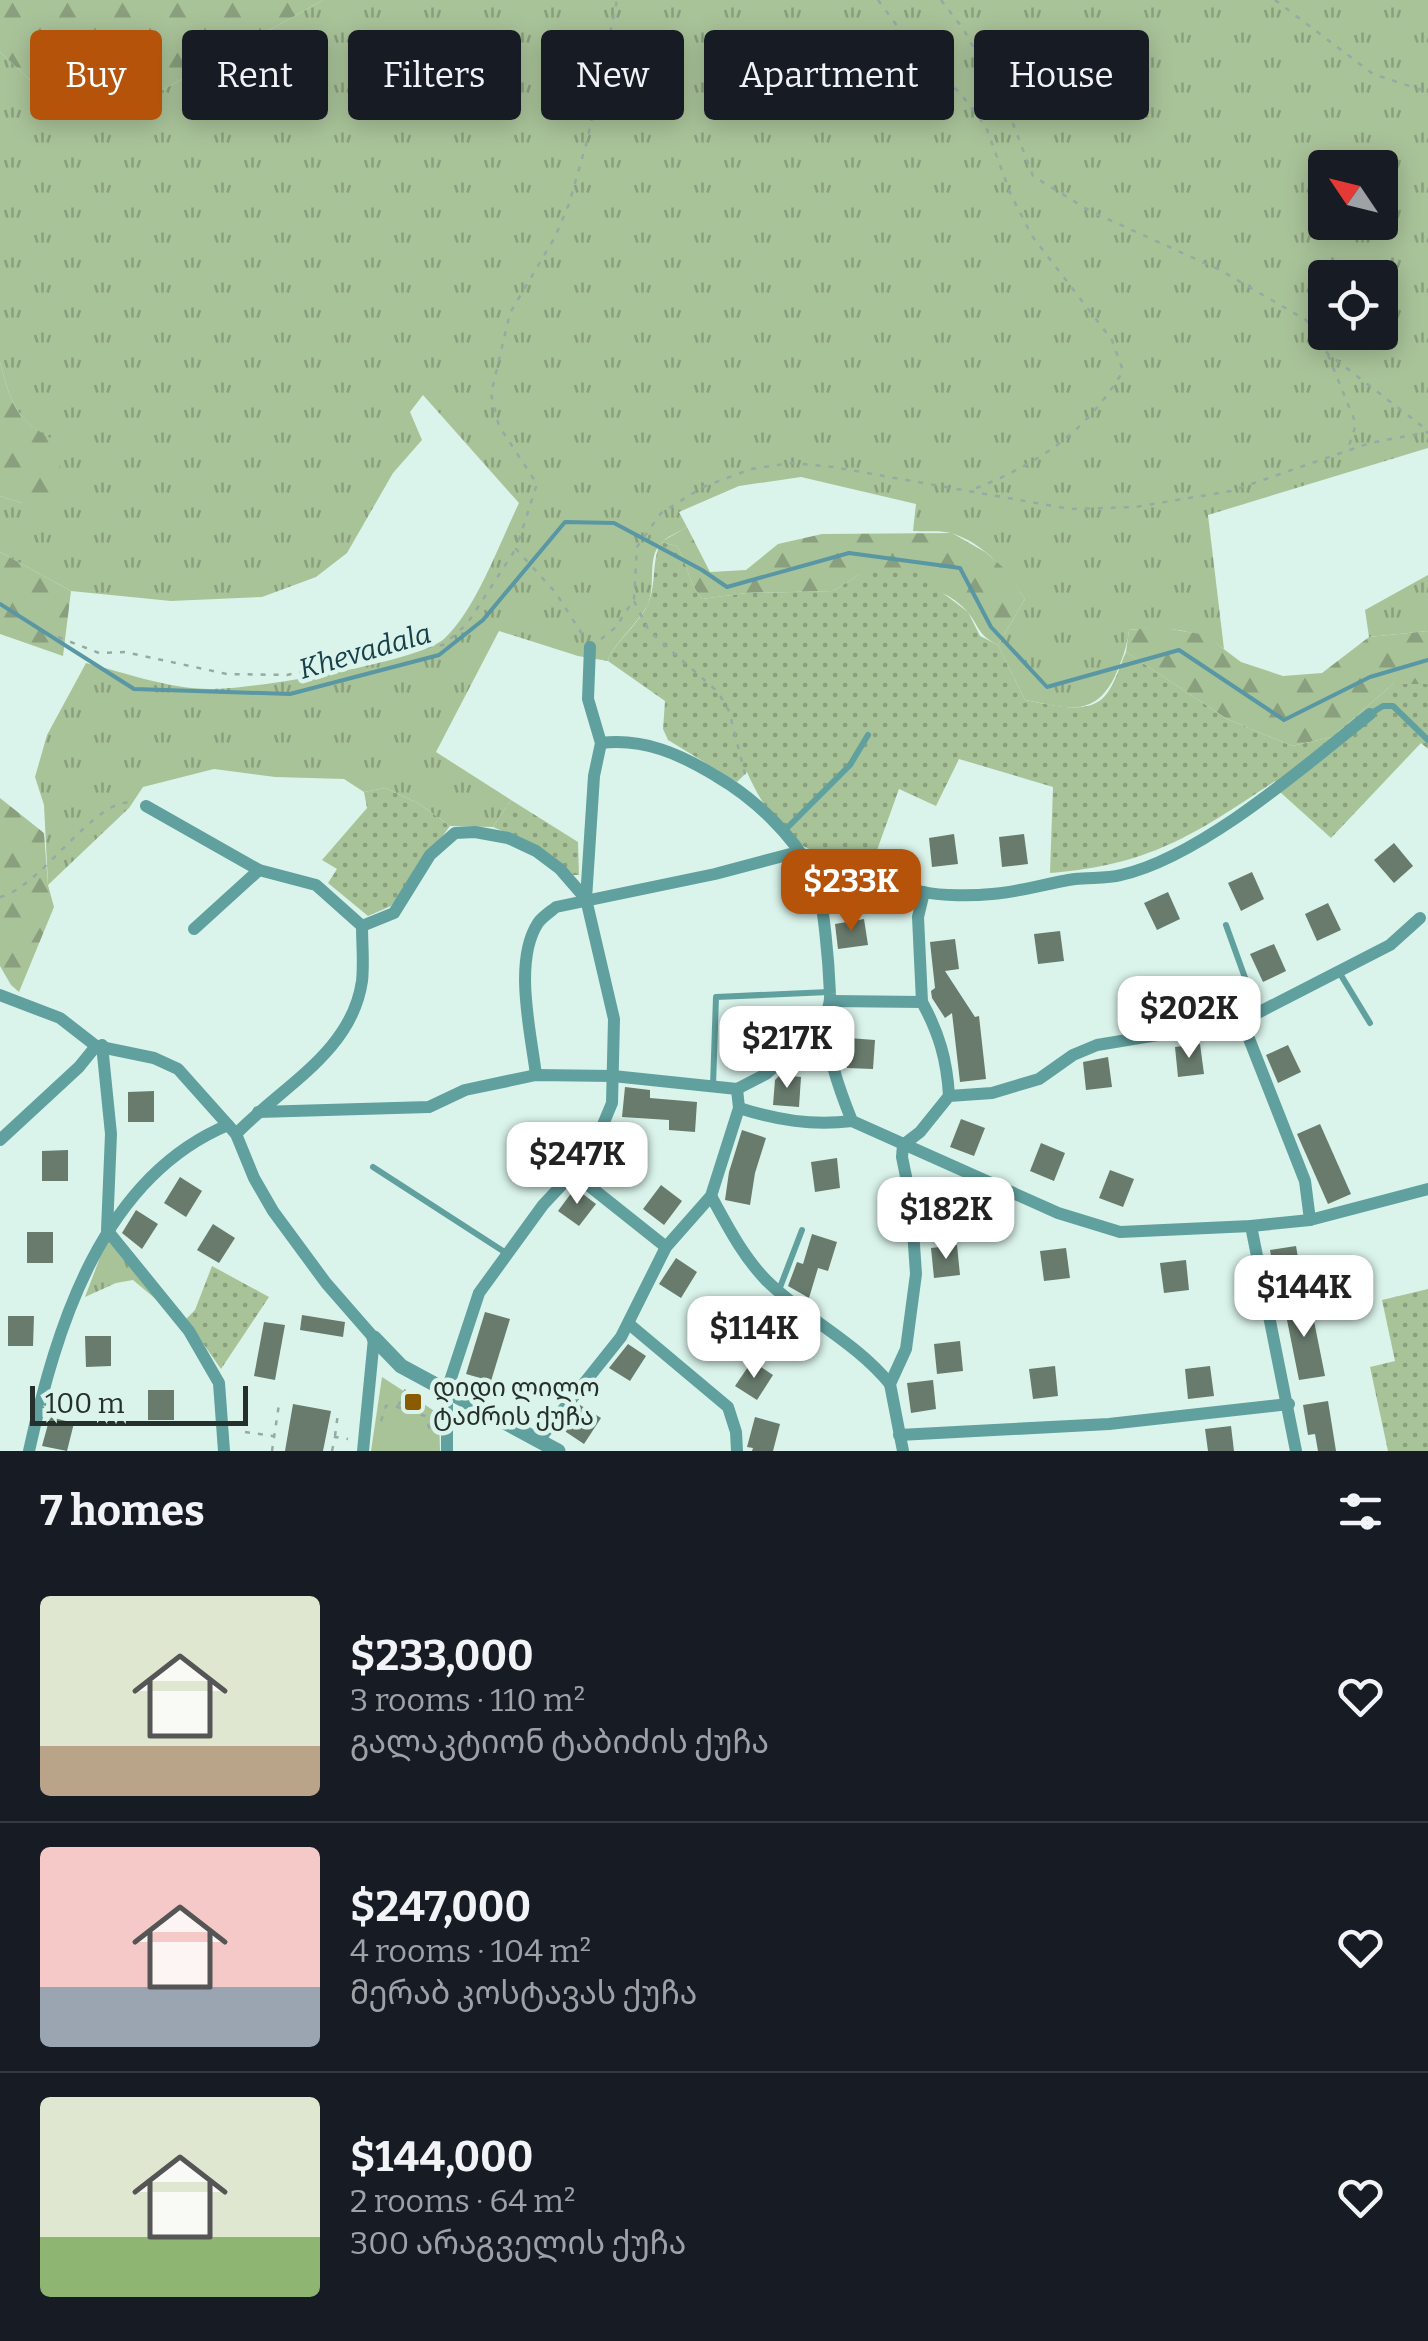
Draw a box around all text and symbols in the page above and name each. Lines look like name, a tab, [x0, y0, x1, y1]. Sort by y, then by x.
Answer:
chip: Buy	[30, 30, 162, 120]
chip: Rent	[182, 30, 328, 120]
chip: Filters	[348, 30, 521, 120]
chip: New	[541, 30, 684, 120]
chip: Apartment	[704, 30, 954, 120]
chip: House	[974, 30, 1149, 120]
north arrow	[1308, 150, 1398, 240]
map controls	[1308, 150, 1398, 350]
button: locate	[1308, 260, 1398, 350]
water label: Khevadala	[295, 616, 435, 686]
pin: $233K	[781, 849, 921, 934]
text: $233K	[803, 862, 899, 900]
pin: $202K	[1119, 976, 1259, 1061]
text: $202K	[1140, 989, 1238, 1027]
pin: $217K	[717, 1006, 857, 1091]
text: $217K	[741, 1019, 833, 1057]
pin: $247K	[507, 1122, 647, 1207]
text: $247K	[529, 1135, 625, 1173]
pin: $182K	[876, 1177, 1016, 1262]
text: $182K	[899, 1190, 993, 1228]
pin: $144K	[1234, 1255, 1374, 1340]
text: $144K	[1256, 1268, 1352, 1306]
pin: $114K	[684, 1296, 824, 1381]
text: $114K	[709, 1309, 799, 1347]
place label: დიდი ლილო ტაძრის ქუჩა	[433, 1373, 600, 1432]
scale bar	[30, 1381, 248, 1426]
text: 100 m	[45, 1387, 125, 1420]
marker: დიდი ლილო ტაძრის ქუჩა	[402, 1391, 424, 1413]
icon: filters	[1333, 1484, 1388, 1539]
text: 7 homes	[40, 1486, 205, 1536]
text: $233,000	[350, 1631, 534, 1681]
icon: home	[120, 1636, 240, 1756]
icon: heart	[1333, 1669, 1388, 1724]
text: 3 rooms · 110 m²	[350, 1681, 585, 1719]
text: გალაკტიონ ტაბიძის ქუჩა	[350, 1723, 769, 1761]
text: $247,000	[350, 1882, 531, 1932]
icon: home	[120, 1887, 240, 2007]
icon: heart	[1333, 1920, 1388, 1975]
text: 4 rooms · 104 m²	[350, 1932, 591, 1970]
text: მერაბ კოსტავას ქუჩა	[350, 1974, 697, 2012]
text: $144,000	[350, 2132, 533, 2182]
icon: home	[120, 2137, 240, 2257]
icon: heart	[1333, 2170, 1388, 2225]
text: 2 rooms · 64 m²	[350, 2182, 575, 2220]
text: 300 არაგველის ქუჩა	[350, 2224, 686, 2262]

